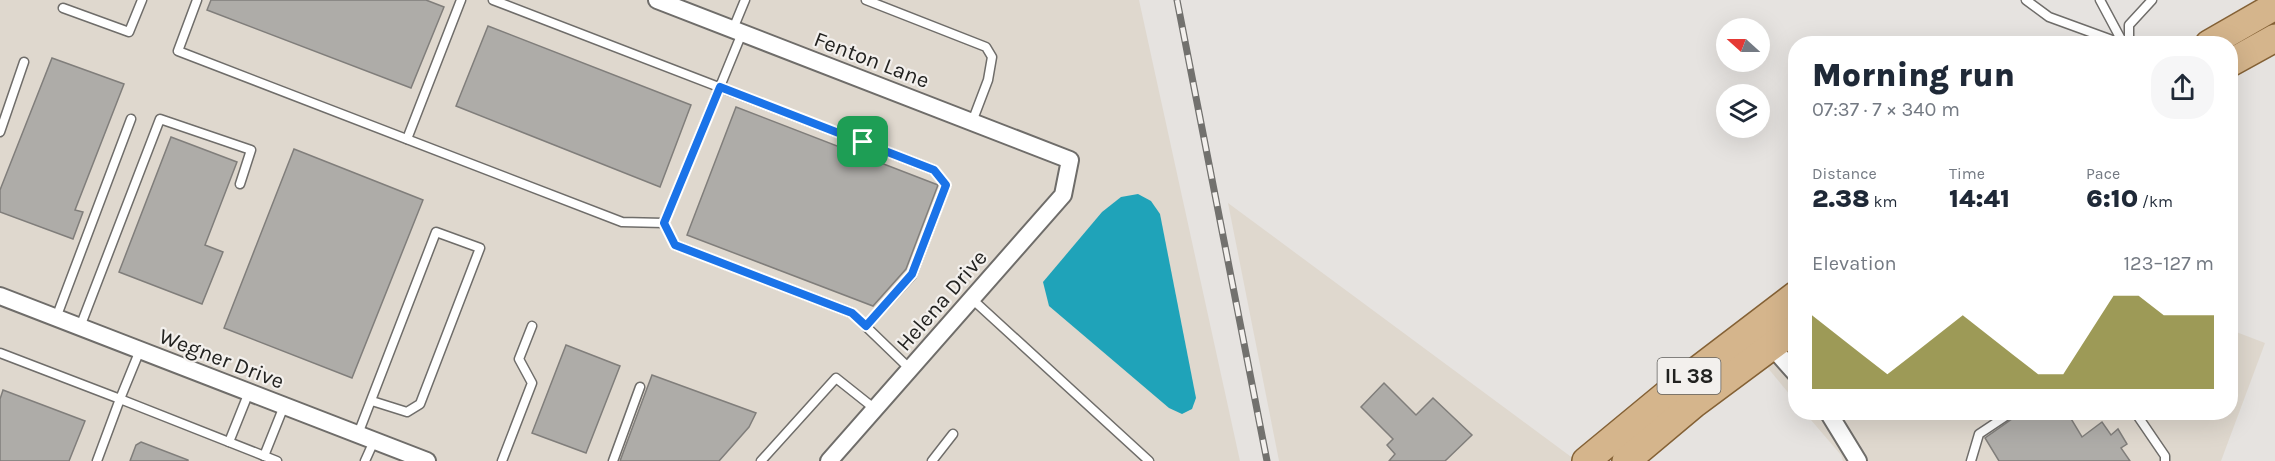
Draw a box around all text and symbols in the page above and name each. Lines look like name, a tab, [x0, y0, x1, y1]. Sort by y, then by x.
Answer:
north arrow	[1716, 18, 1770, 72]
map controls	[1716, 18, 1770, 138]
street label: Fenton Lane	[810, 26, 933, 94]
text: Morning run	[1812, 56, 2015, 94]
button: share	[2151, 56, 2214, 119]
button: layers	[1716, 84, 1770, 138]
text: 07:37 · 7 × 340 m	[1812, 98, 1960, 121]
pin	[837, 116, 888, 167]
icon: arrive	[846, 125, 879, 158]
text: Distance	[1812, 164, 1877, 183]
text: Time	[1949, 164, 1985, 183]
text: Pace	[2086, 164, 2120, 183]
text: 2.38	[1812, 183, 1870, 214]
text: 14:41	[1949, 183, 2010, 214]
text: 6:10	[2086, 183, 2138, 214]
text: km	[1870, 192, 1898, 211]
text: /km	[2138, 192, 2173, 211]
street label: Helena Drive	[891, 245, 993, 357]
text: Elevation	[1812, 252, 1897, 275]
text: 123–127 m	[2123, 252, 2214, 275]
street label: Wegner Drive	[155, 323, 288, 395]
road number: IL 38	[1658, 358, 1720, 394]

